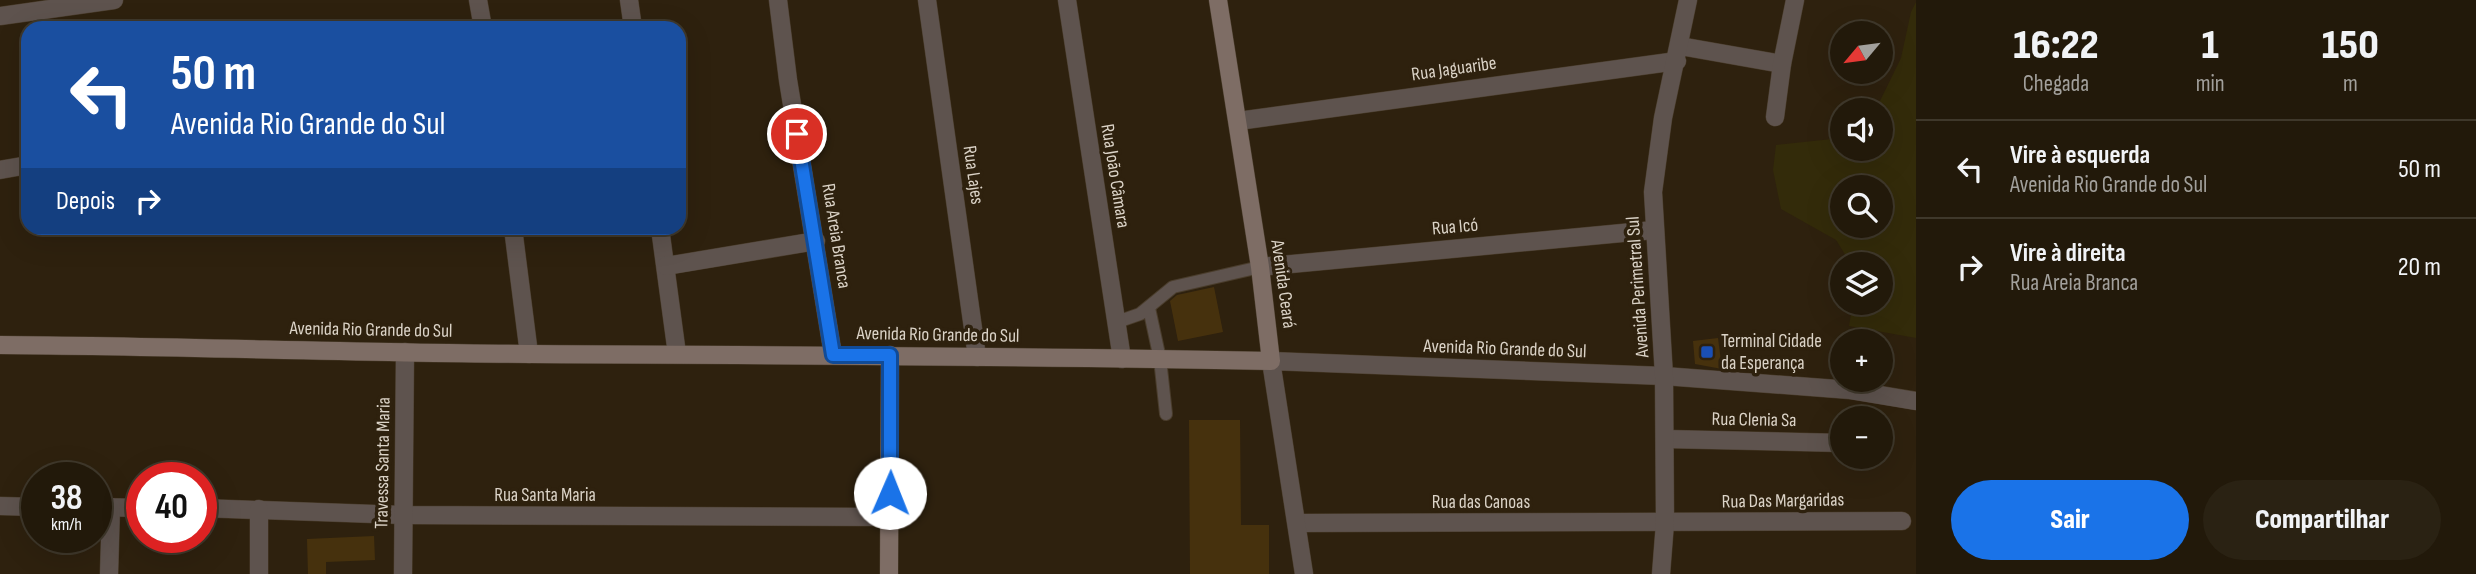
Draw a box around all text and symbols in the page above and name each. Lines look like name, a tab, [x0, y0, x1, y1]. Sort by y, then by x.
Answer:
text: 16:22	[2013, 20, 2099, 71]
text: 1	[2202, 20, 2219, 71]
text: 150	[2322, 20, 2379, 71]
north arrow	[1830, 21, 1894, 84]
map controls	[1830, 21, 1893, 469]
text: 50 m	[171, 45, 256, 104]
icon: left	[56, 49, 147, 140]
street label: Rua Jaguaribe	[1410, 52, 1498, 86]
text: Chegada	[2023, 70, 2089, 98]
text: min	[2196, 70, 2225, 98]
text: m	[2343, 70, 2358, 98]
button: sound	[1830, 98, 1893, 161]
pin	[767, 104, 827, 164]
text: Avenida Rio Grande do Sul	[171, 105, 446, 144]
icon: arrive	[778, 115, 816, 153]
street label: Rua João Câmara	[1095, 122, 1135, 230]
text: Vire à esquerda	[2010, 140, 2150, 171]
street label: Rua Lajes	[957, 144, 989, 206]
icon: left	[1951, 150, 1989, 188]
text: 50 m	[2398, 154, 2441, 185]
text: Avenida Rio Grande do Sul	[2010, 171, 2207, 199]
button: search	[1830, 175, 1893, 238]
icon: right	[129, 182, 167, 220]
street label: Rua Areia Branca	[816, 182, 856, 290]
text: Depois	[56, 186, 115, 217]
street label: Rua Icó	[1431, 214, 1479, 240]
street label: Avenida Perimetral Sul	[1622, 216, 1654, 359]
street label: Avenida Ceará	[1265, 237, 1301, 330]
text: Vire à direita	[2010, 238, 2126, 269]
icon: right	[1951, 248, 1989, 286]
button: layers	[1830, 252, 1893, 315]
text: 20 m	[2398, 252, 2441, 283]
text: Rua Areia Branca	[2010, 269, 2138, 297]
street label: Avenida Rio Grande do Sul	[288, 317, 453, 343]
street label: Avenida Rio Grande do Sul	[855, 322, 1020, 348]
button: +	[1830, 329, 1893, 392]
place label: Terminal Cidade da Esperança	[1721, 330, 1822, 375]
street label: Avenida Rio Grande do Sul	[1422, 335, 1587, 363]
marker: Terminal Cidade da Esperança	[1699, 344, 1715, 360]
street label: Travessa Santa Maria	[370, 397, 396, 529]
button: −	[1830, 406, 1893, 469]
street label: Rua Clenia Sa	[1711, 408, 1797, 432]
position arrow	[853, 456, 927, 530]
speed limit sign: 40	[126, 462, 217, 553]
text: 38	[50, 477, 83, 520]
button: Sair	[1951, 480, 2189, 560]
button: Compartilhar	[2203, 480, 2441, 560]
street label: Rua Santa Maria	[494, 484, 596, 507]
street label: Rua Das Margaridas	[1721, 488, 1845, 514]
street label: Rua das Canoas	[1432, 491, 1530, 514]
text: km/h	[51, 514, 82, 535]

